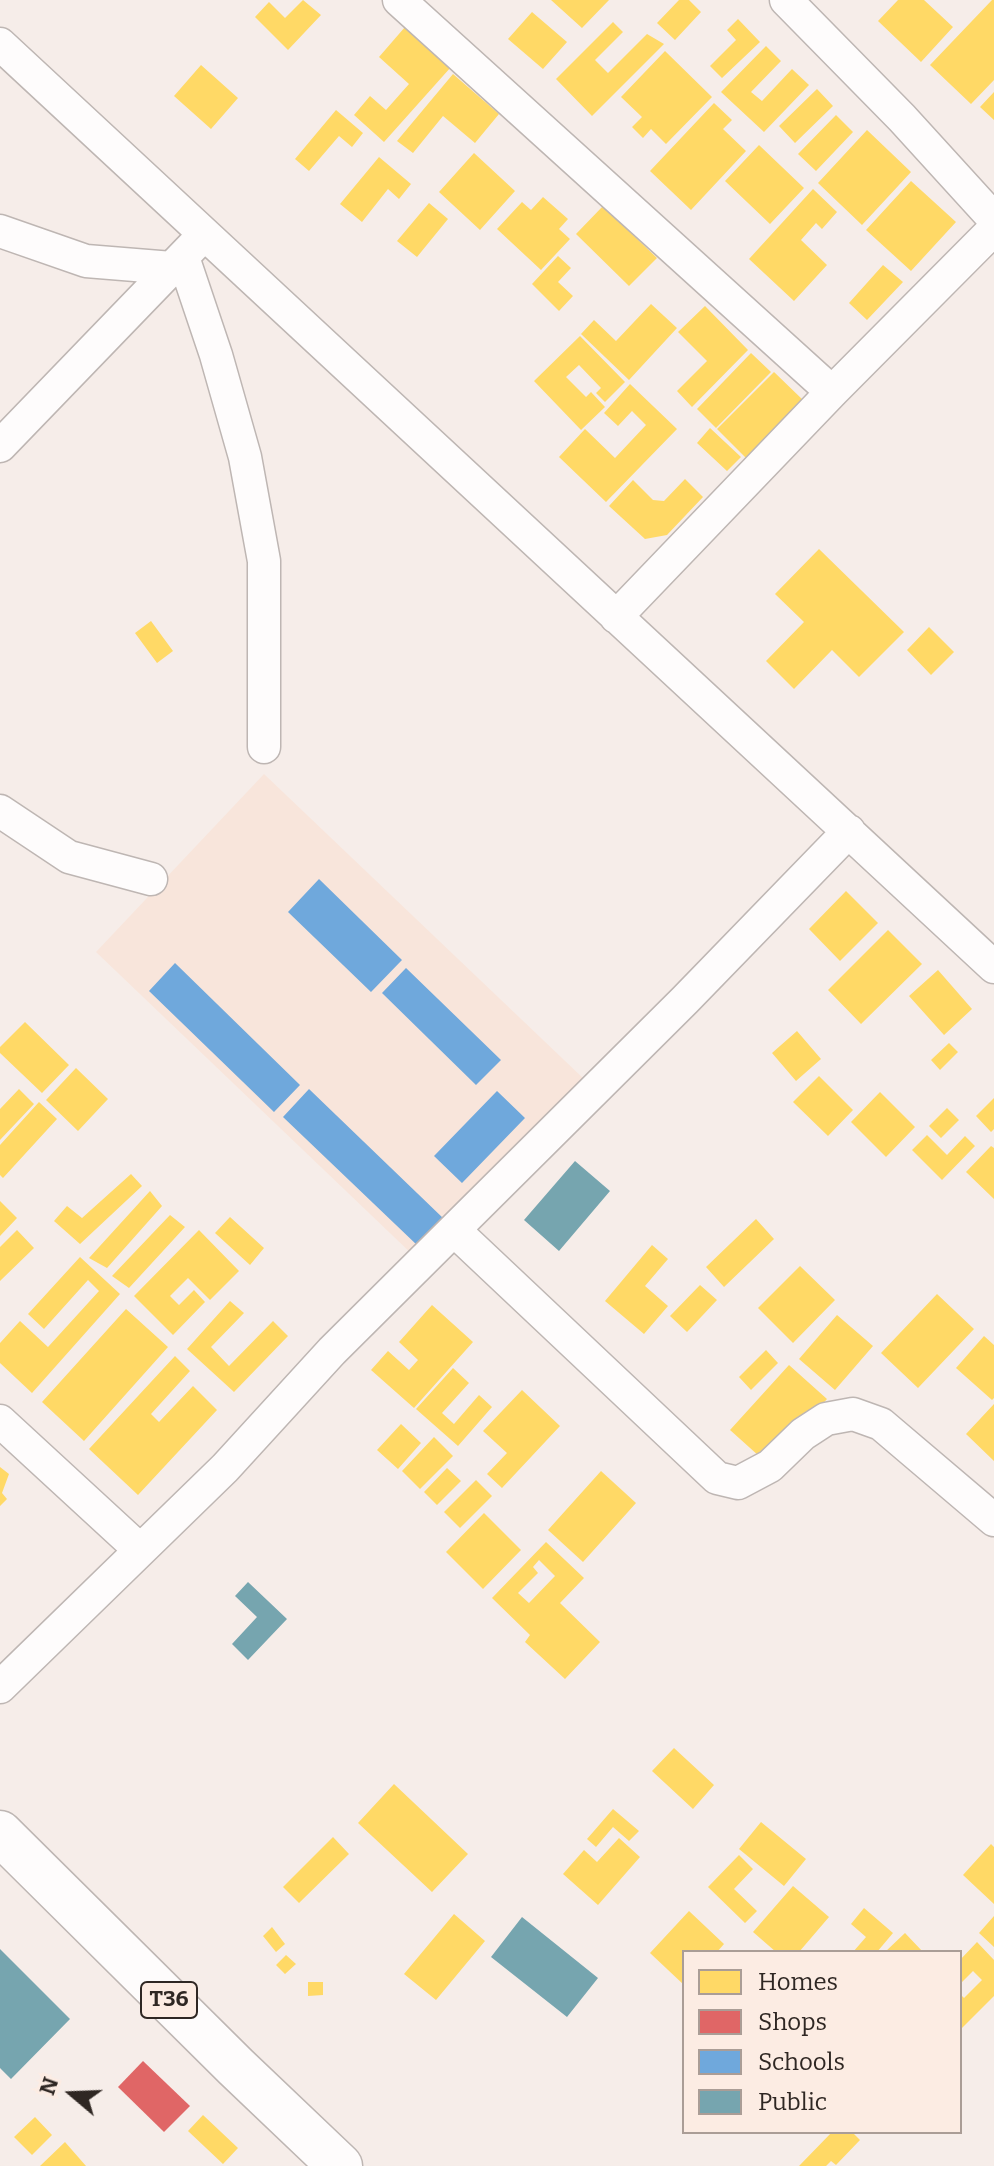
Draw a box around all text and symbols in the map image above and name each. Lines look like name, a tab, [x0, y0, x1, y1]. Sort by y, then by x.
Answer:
legend	[682, 1950, 962, 2134]
text: Homes	[758, 1968, 838, 1996]
road number: T36	[141, 1982, 197, 2018]
text: Shops	[758, 2008, 827, 2036]
text: Schools	[758, 2048, 845, 2076]
north arrow	[32, 2054, 112, 2134]
text: N	[33, 2074, 64, 2098]
text: Public	[758, 2088, 827, 2116]

